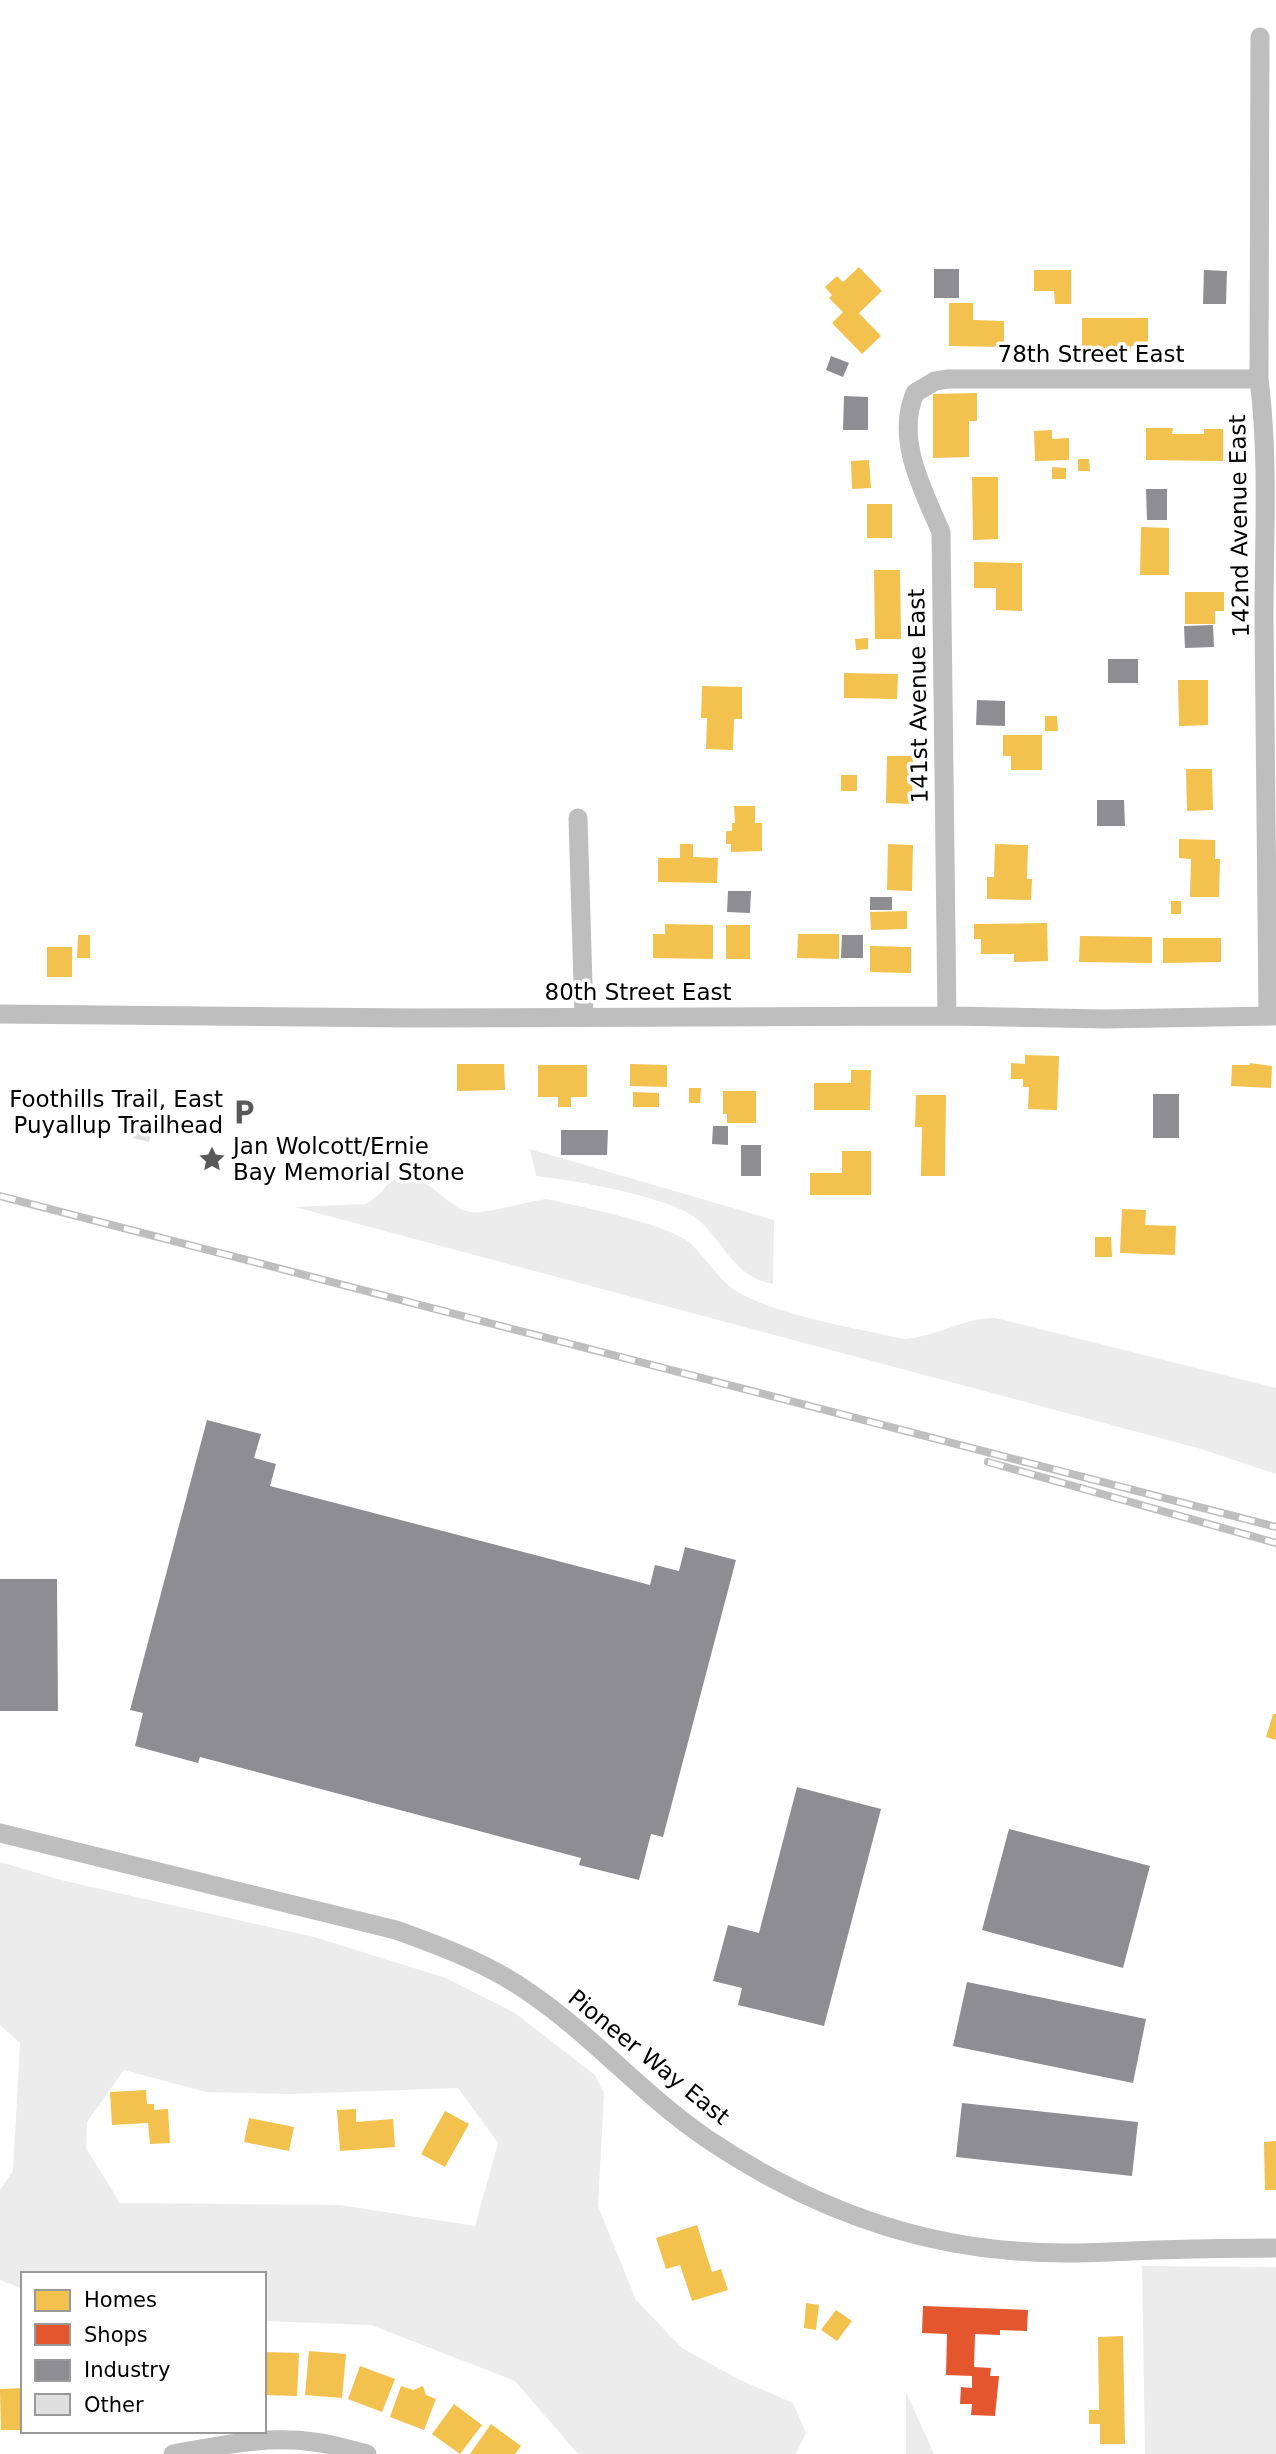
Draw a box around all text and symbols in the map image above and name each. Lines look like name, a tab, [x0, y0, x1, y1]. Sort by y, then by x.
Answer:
street label: 78th Street East	[998, 341, 1185, 367]
street label: 142nd Avenue East	[1224, 414, 1254, 638]
street label: 141st Avenue East	[903, 588, 933, 804]
street label: 80th Street East	[545, 979, 732, 1005]
place label: Foothills Trail, East Puyallup Trailhead	[9, 1086, 223, 1138]
parking icon: Foothills Trail, East Puyallup Trailhead	[229, 1097, 259, 1127]
place label: Jan Wolcott/Ernie Bay Memorial Stone	[231, 1133, 464, 1185]
place icon: Jan Wolcott/Ernie Bay Memorial Stone	[197, 1144, 227, 1174]
street label: Pioneer Way East	[563, 1984, 735, 2130]
legend	[21, 2272, 266, 2433]
text: Homes	[84, 2288, 157, 2312]
text: Shops	[84, 2323, 148, 2347]
text: Industry	[84, 2358, 170, 2382]
text: Other	[84, 2393, 144, 2417]

